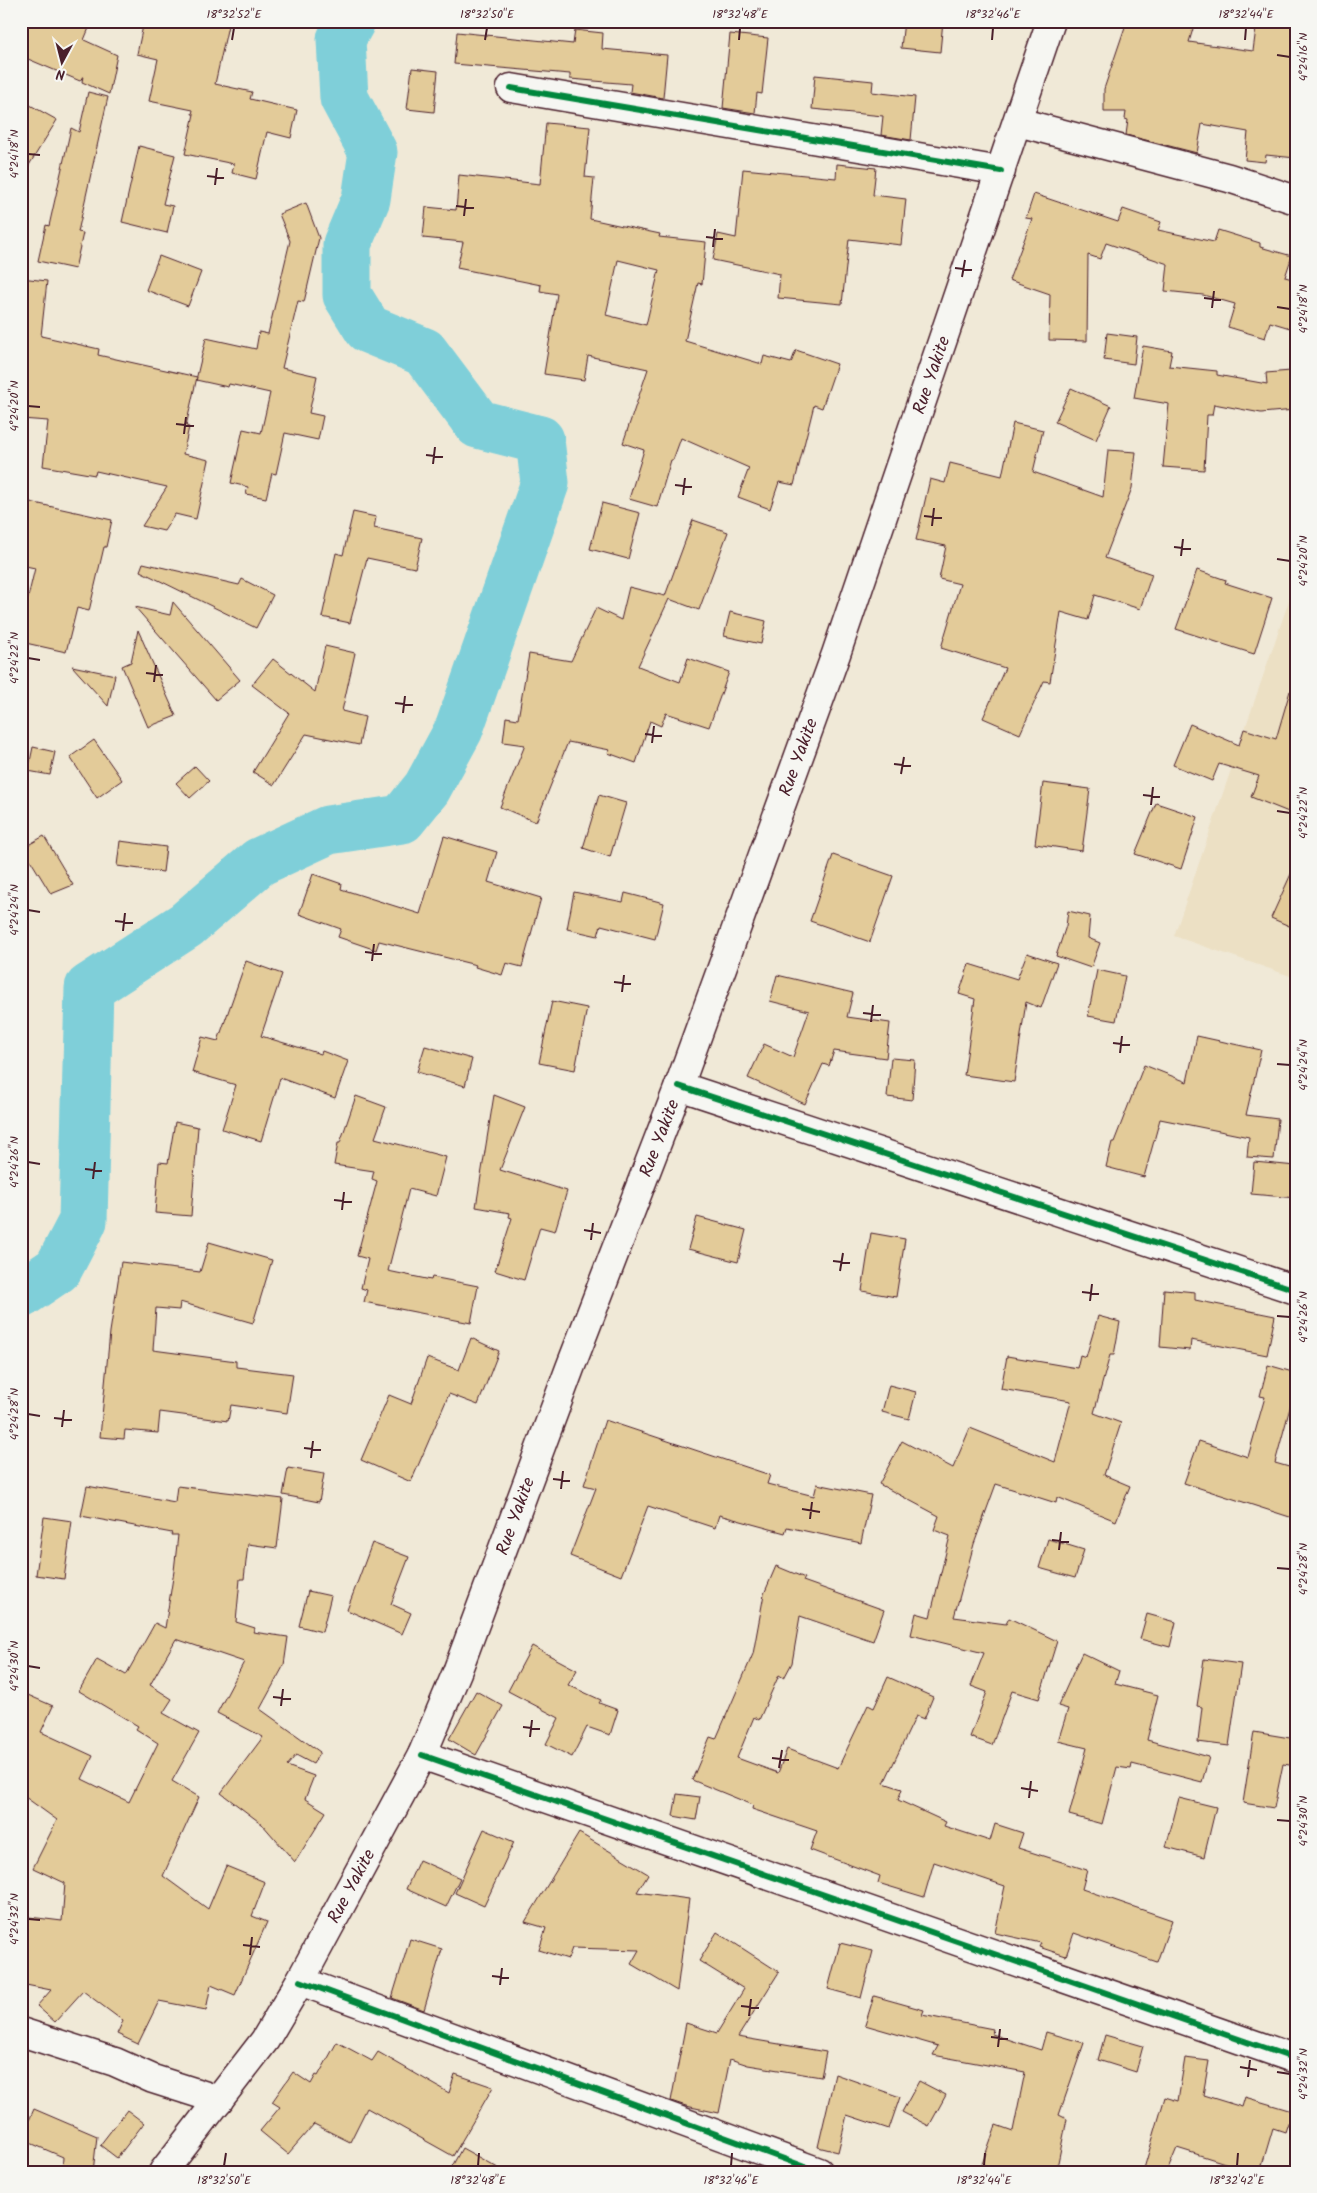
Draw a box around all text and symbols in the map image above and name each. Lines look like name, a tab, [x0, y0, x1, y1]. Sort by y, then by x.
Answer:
text: 18°32'52"E	[206, 5, 262, 24]
text: 18°32'50"E	[460, 5, 515, 24]
text: 18°32'48"E	[712, 5, 769, 24]
text: 18°32'46"E	[966, 5, 1021, 24]
text: 18°32'44"E	[1219, 5, 1274, 24]
text: 4°24'16"N	[1294, 33, 1313, 81]
north arrow	[38, 38, 88, 88]
text: N	[55, 62, 66, 85]
text: 4°24'18"N	[5, 129, 24, 179]
text: 4°24'18"N	[1294, 284, 1313, 334]
street label: Rue Yakite	[906, 332, 959, 419]
text: 4°24'20"N	[5, 380, 24, 432]
text: 4°24'20"N	[1294, 535, 1313, 587]
text: 4°24'22"N	[5, 632, 24, 684]
street label: Rue Yakite	[772, 714, 827, 801]
text: 4°24'22"N	[1294, 787, 1313, 839]
text: 4°24'24"N	[5, 884, 24, 936]
text: 4°24'24"N	[1294, 1039, 1313, 1091]
street label: Rue Yakite	[632, 1095, 688, 1182]
text: 4°24'26"N	[5, 1136, 24, 1188]
text: 4°24'26"N	[1294, 1291, 1313, 1343]
text: 4°24'28"N	[5, 1388, 24, 1440]
street label: Rue Yakite	[489, 1473, 544, 1560]
text: 4°24'28"N	[1294, 1543, 1313, 1595]
text: 4°24'30"N	[5, 1641, 24, 1691]
text: 4°24'30"N	[1294, 1796, 1313, 1846]
street label: Rue Yakite	[320, 1844, 384, 1929]
text: 4°24'32"N	[5, 1893, 24, 1945]
text: 4°24'32"N	[1294, 2048, 1313, 2100]
text: 18°32'50"E	[197, 2171, 252, 2190]
text: 18°32'48"E	[450, 2171, 507, 2190]
text: 18°32'46"E	[704, 2171, 759, 2190]
text: 18°32'44"E	[957, 2171, 1012, 2190]
text: 18°32'42"E	[1209, 2171, 1266, 2190]

